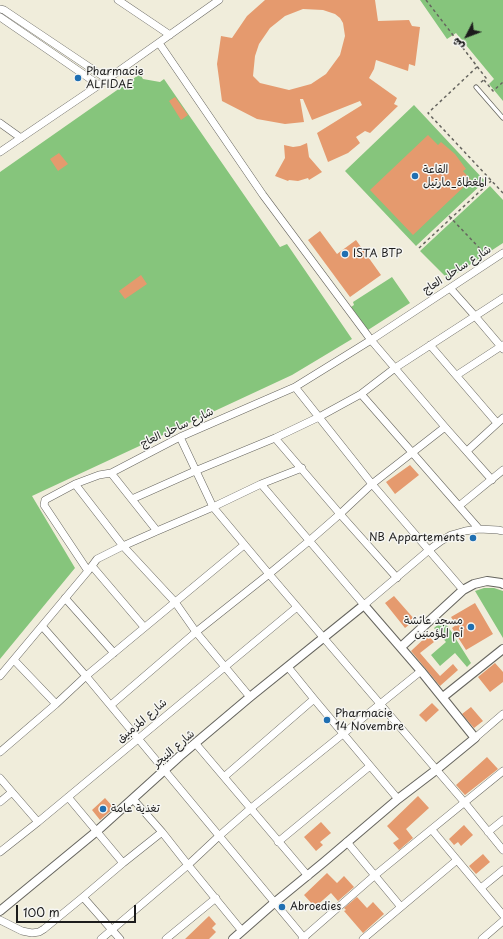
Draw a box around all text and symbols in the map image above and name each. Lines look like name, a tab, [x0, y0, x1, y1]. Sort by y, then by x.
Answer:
north arrow	[447, 16, 487, 56]
text: ش	[447, 34, 468, 55]
place label: Pharmacie ALFIDAE	[86, 65, 144, 91]
marker: Pharmacie ALFIDAE	[73, 73, 83, 83]
place label: القاعة المغطاة_مارتيل	[423, 163, 487, 189]
marker: القاعة المغطاة_مارتيل	[410, 171, 420, 181]
street label: شارع ساحل العاج	[420, 243, 494, 297]
place label: ISTA BTP	[353, 247, 402, 261]
marker: ISTA BTP	[340, 249, 350, 259]
street label: شارع ساحل العاج	[138, 405, 216, 451]
place label: NB Appartements	[369, 531, 465, 545]
marker: NB Appartements	[468, 533, 478, 543]
place label: مسجد عائشة أم المؤمنين	[404, 614, 463, 640]
marker: مسجد عائشة أم المؤمنين	[466, 622, 476, 632]
street label: شارع المزمبيق	[114, 696, 170, 746]
place label: Pharmacie 14 Novembre	[335, 707, 404, 733]
marker: Pharmacie 14 Novembre	[322, 715, 332, 725]
street label: شارع النيجر	[150, 727, 198, 771]
place label: تغذية عامة	[111, 802, 160, 816]
marker: تغذية عامة	[98, 804, 108, 814]
scale bar	[18, 897, 138, 923]
place label: Abroedies	[290, 900, 341, 914]
marker: Abroedies	[277, 902, 287, 912]
text: 100 m	[23, 903, 60, 921]

